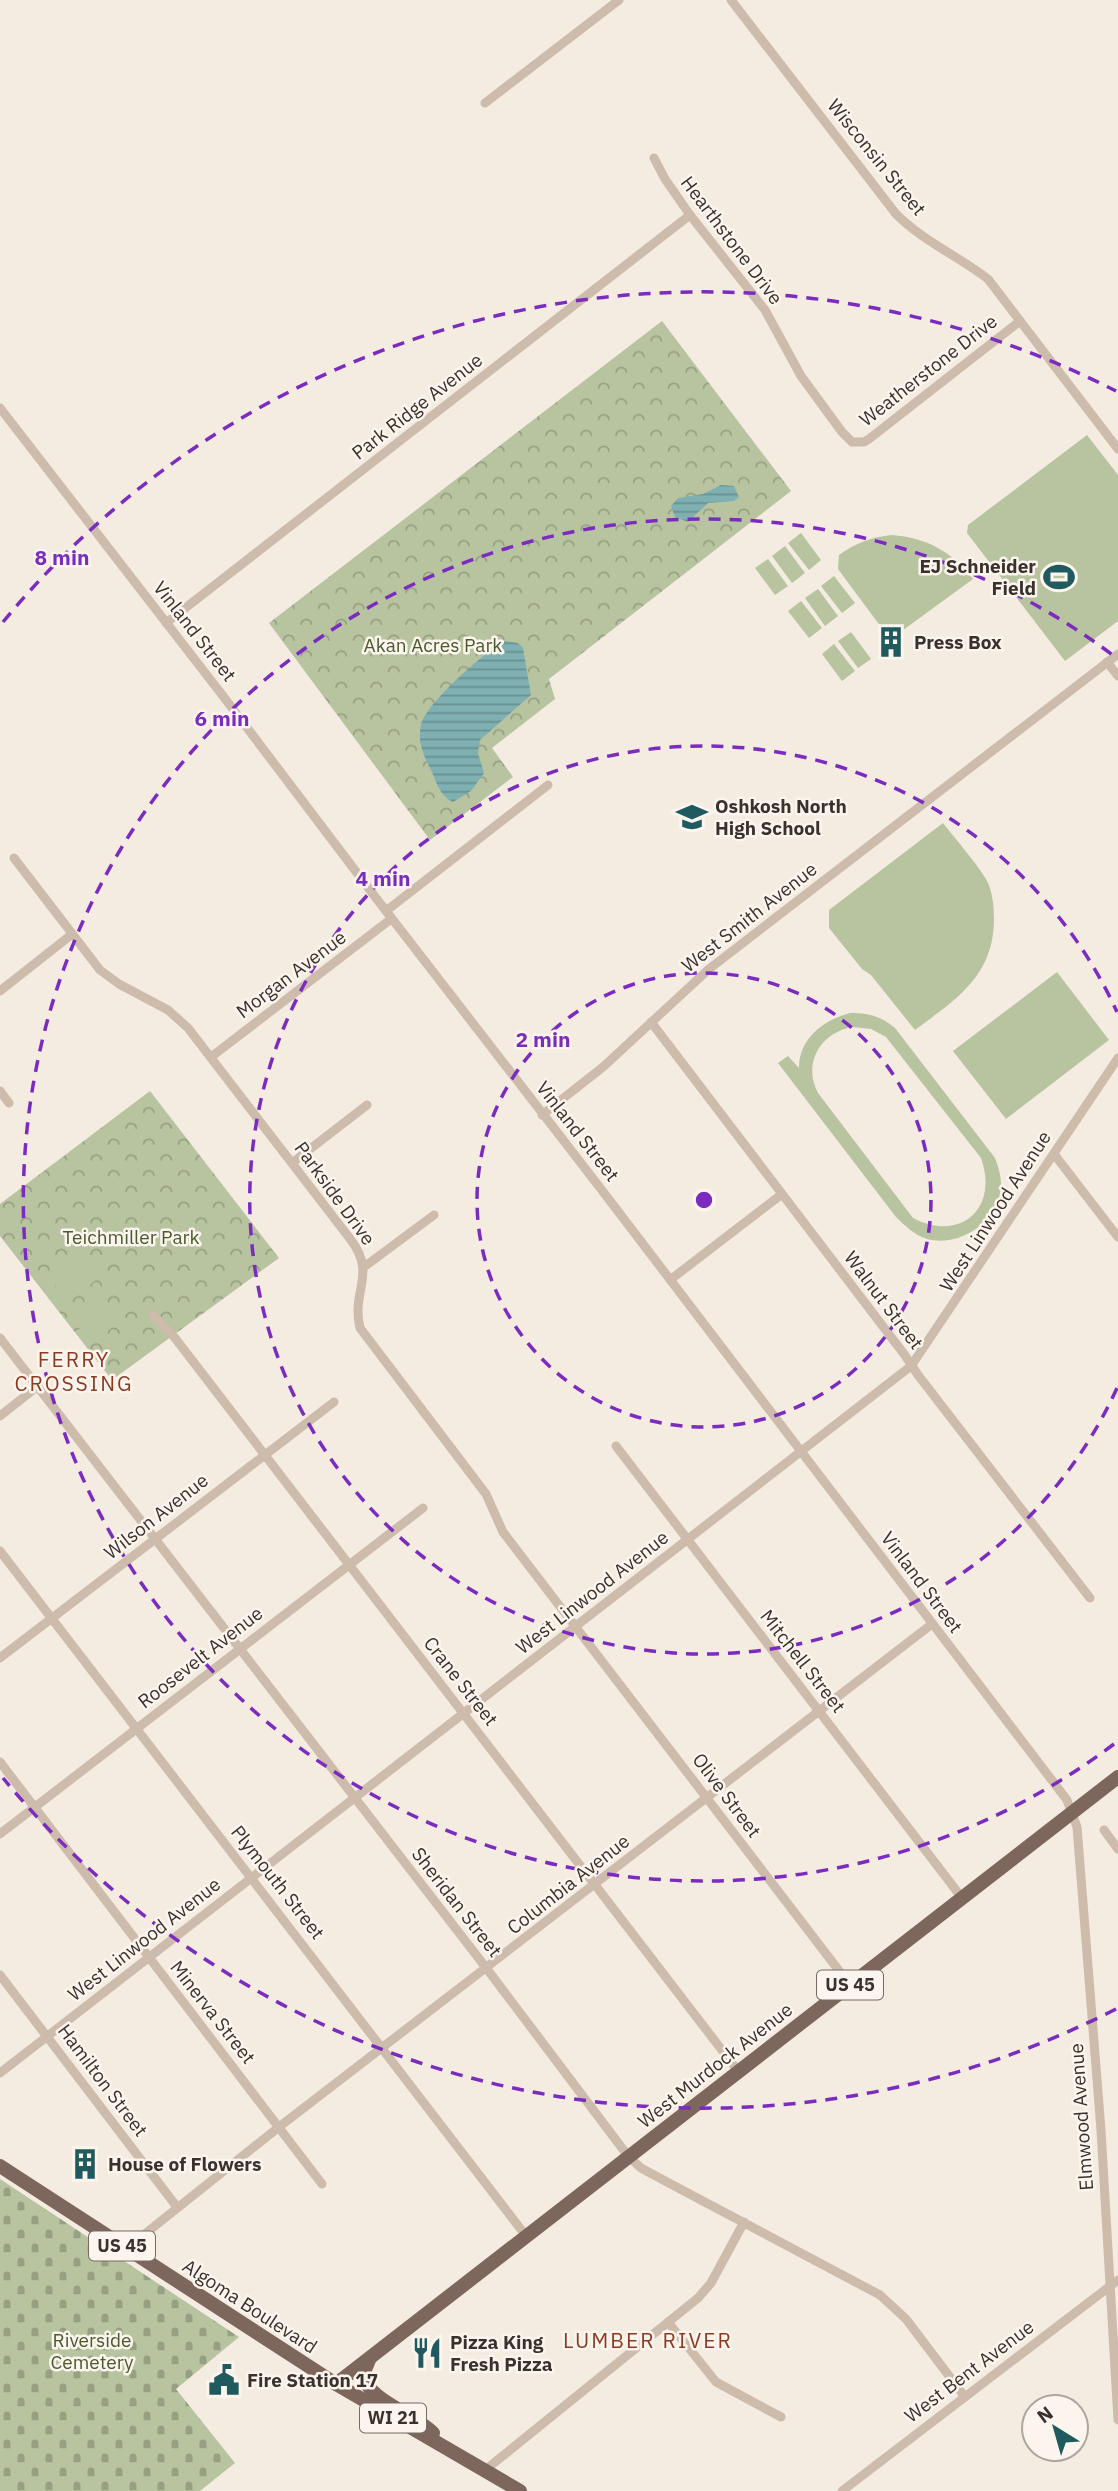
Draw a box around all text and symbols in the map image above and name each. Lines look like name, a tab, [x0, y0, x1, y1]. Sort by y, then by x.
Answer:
street label: Wisconsin Street	[823, 94, 931, 220]
street label: Hearthstone Drive	[676, 171, 788, 309]
street label: Weatherstone Drive	[854, 309, 1002, 431]
street label: Park Ridge Avenue	[347, 348, 487, 464]
text: 8 min	[35, 543, 89, 571]
place label: EJ Schneider Field	[919, 554, 1036, 600]
sports icon: EJ Schneider Field	[1042, 560, 1076, 594]
street label: Vinland Street	[148, 576, 242, 686]
building icon: Press Box	[874, 625, 908, 659]
place label: Press Box	[914, 630, 1002, 654]
park label: Akan Acres Park	[364, 633, 502, 657]
text: 6 min	[195, 704, 249, 732]
place label: Oshkosh North High School	[715, 794, 847, 840]
school or university icon: Oshkosh North High School	[675, 800, 709, 834]
street label: West Smith Avenue	[677, 857, 821, 977]
text: 4 min	[356, 864, 410, 892]
street label: Morgan Avenue	[231, 925, 351, 1023]
text: 2 min	[516, 1025, 570, 1053]
street label: Vinland Street	[531, 1076, 625, 1186]
street label: West Linwood Avenue	[934, 1126, 1056, 1296]
street label: Parkside Drive	[289, 1136, 381, 1250]
centre of rings	[692, 1188, 716, 1212]
park label: Teichmiller Park	[62, 1225, 200, 1249]
street label: Walnut Street	[839, 1246, 929, 1354]
district label: FERRY CROSSING	[14, 1345, 134, 1397]
street label: Wilson Avenue	[99, 1468, 213, 1564]
street label: West Linwood Avenue	[511, 1525, 673, 1659]
street label: Vinland Street	[876, 1527, 968, 1637]
street label: Roosevelt Avenue	[133, 1601, 267, 1713]
street label: Mitchell Street	[755, 1605, 851, 1717]
street label: Crane Street	[419, 1632, 503, 1730]
street label: Olive Street	[687, 1748, 767, 1842]
street label: Plymouth Street	[226, 1820, 330, 1944]
street label: Columbia Avenue	[502, 1829, 634, 1939]
street label: Sheridan Street	[407, 1842, 507, 1962]
street label: West Linwood Avenue	[63, 1872, 225, 2006]
street label: Minerva Street	[165, 1956, 261, 2068]
road number: US 45	[817, 1970, 883, 1999]
street label: West Murdock Avenue	[633, 1997, 797, 2133]
street label: Hamilton Street	[53, 2019, 153, 2141]
street label: Elmwood Avenue	[1064, 2043, 1098, 2191]
building icon: House of Flowers	[68, 2147, 102, 2181]
place label: House of Flowers	[108, 2152, 262, 2176]
road number: US 45	[89, 2232, 155, 2260]
street label: Algoma Boulevard	[178, 2254, 322, 2358]
street label: West Bent Avenue	[900, 2315, 1038, 2427]
district label: LUMBER RIVER	[563, 2326, 733, 2354]
park label: Riverside Cemetery	[51, 2328, 134, 2374]
place label: Pizza King Fresh Pizza	[450, 2330, 553, 2376]
restaurant icon: Pizza King Fresh Pizza	[410, 2336, 444, 2370]
public building icon: Fire Station 17	[207, 2363, 241, 2397]
place label: Fire Station 17	[247, 2368, 378, 2392]
north arrow	[1020, 2393, 1090, 2463]
text: N	[1032, 2401, 1057, 2428]
road number: WI 21	[360, 2404, 426, 2432]

